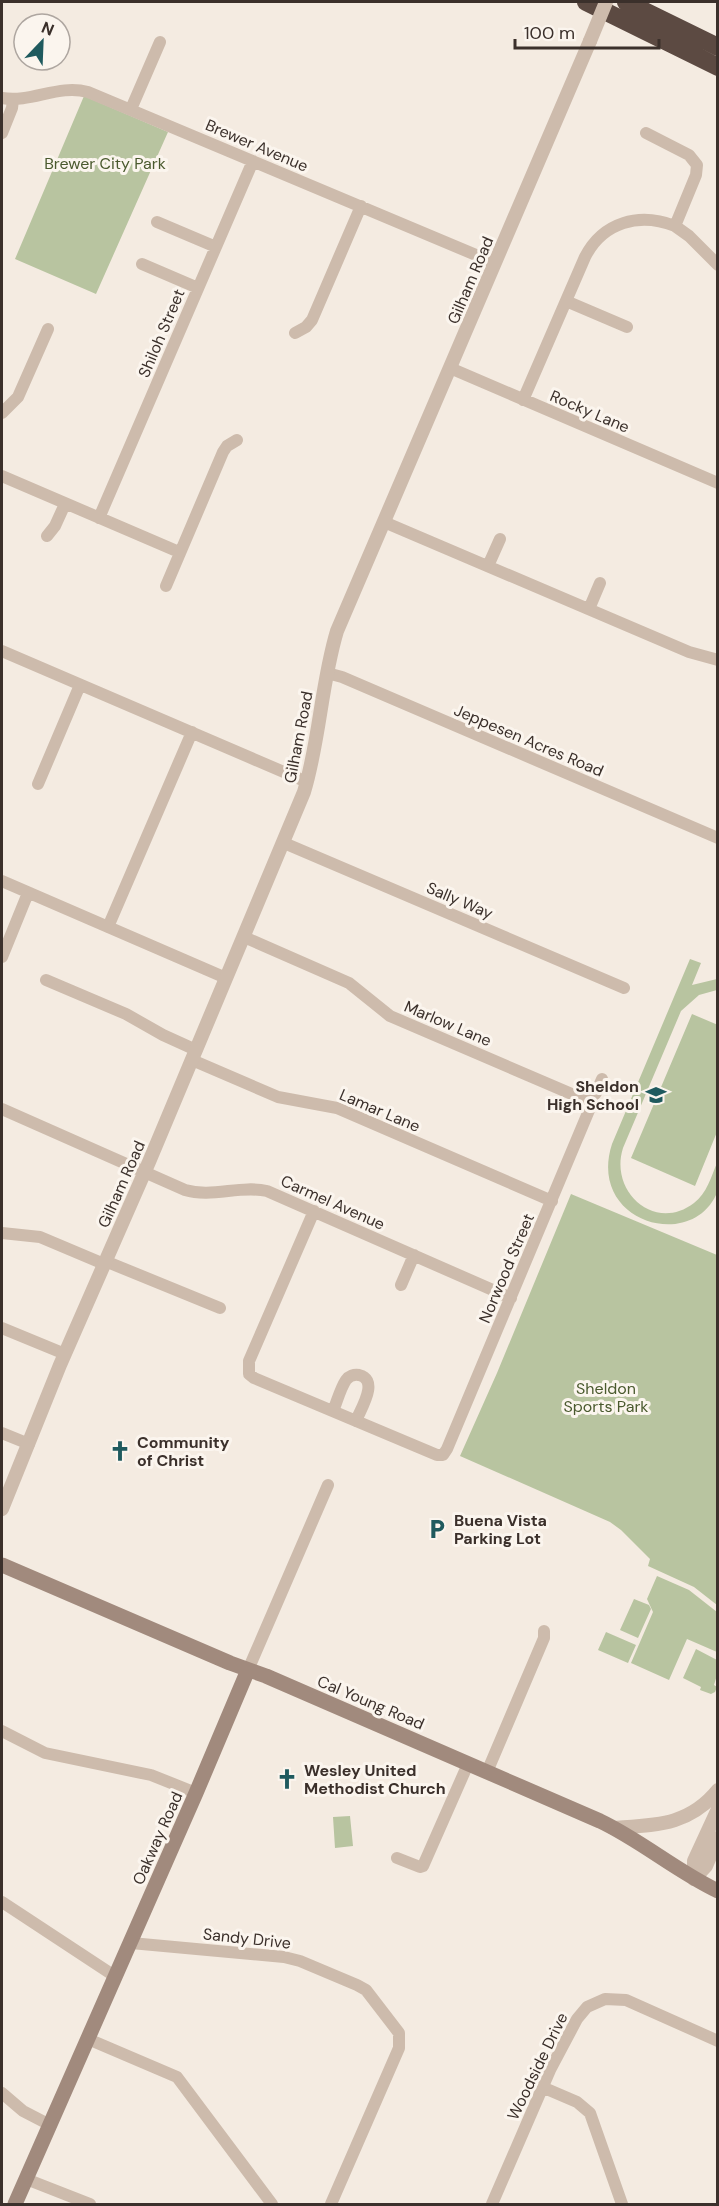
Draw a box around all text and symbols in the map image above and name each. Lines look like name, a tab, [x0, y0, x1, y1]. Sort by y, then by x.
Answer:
north arrow	[12, 12, 72, 72]
scale bar	[515, 12, 659, 50]
text: N	[38, 17, 57, 41]
text: 100 m	[524, 21, 575, 45]
street label: Brewer Avenue	[202, 114, 311, 177]
park label: Brewer City Park	[44, 153, 166, 174]
street label: Gilham Road	[443, 233, 498, 327]
street label: Shiloh Street	[133, 286, 190, 381]
street label: Rocky Lane	[547, 385, 633, 438]
street label: Gilham Road	[279, 689, 318, 785]
street label: Jeppesen Acres Road	[451, 699, 607, 781]
street label: Sally Way	[423, 877, 496, 924]
street label: Marlow Lane	[401, 996, 495, 1051]
place label: Sheldon High School	[547, 1076, 639, 1115]
school or university icon: Sheldon High School	[644, 1083, 668, 1107]
street label: Lamar Lane	[336, 1084, 423, 1137]
street label: Gilham Road	[93, 1137, 150, 1231]
street label: Carmel Avenue	[278, 1170, 388, 1235]
street label: Norwood Street	[474, 1210, 539, 1326]
park label: Sheldon Sports Park	[564, 1378, 648, 1417]
place label: Community of Christ	[137, 1432, 230, 1471]
church icon: Community of Christ	[108, 1439, 132, 1463]
place label: Buena Vista Parking Lot	[454, 1510, 547, 1549]
parking icon: Buena Vista Parking Lot	[425, 1517, 449, 1541]
street label: Cal Young Road	[314, 1670, 427, 1734]
place label: Wesley United Methodist Church	[304, 1760, 446, 1799]
church icon: Wesley United Methodist Church	[275, 1767, 299, 1791]
street label: Oakway Road	[128, 1788, 187, 1888]
street label: Sandy Drive	[202, 1923, 292, 1954]
street label: Woodside Drive	[502, 2009, 572, 2123]

